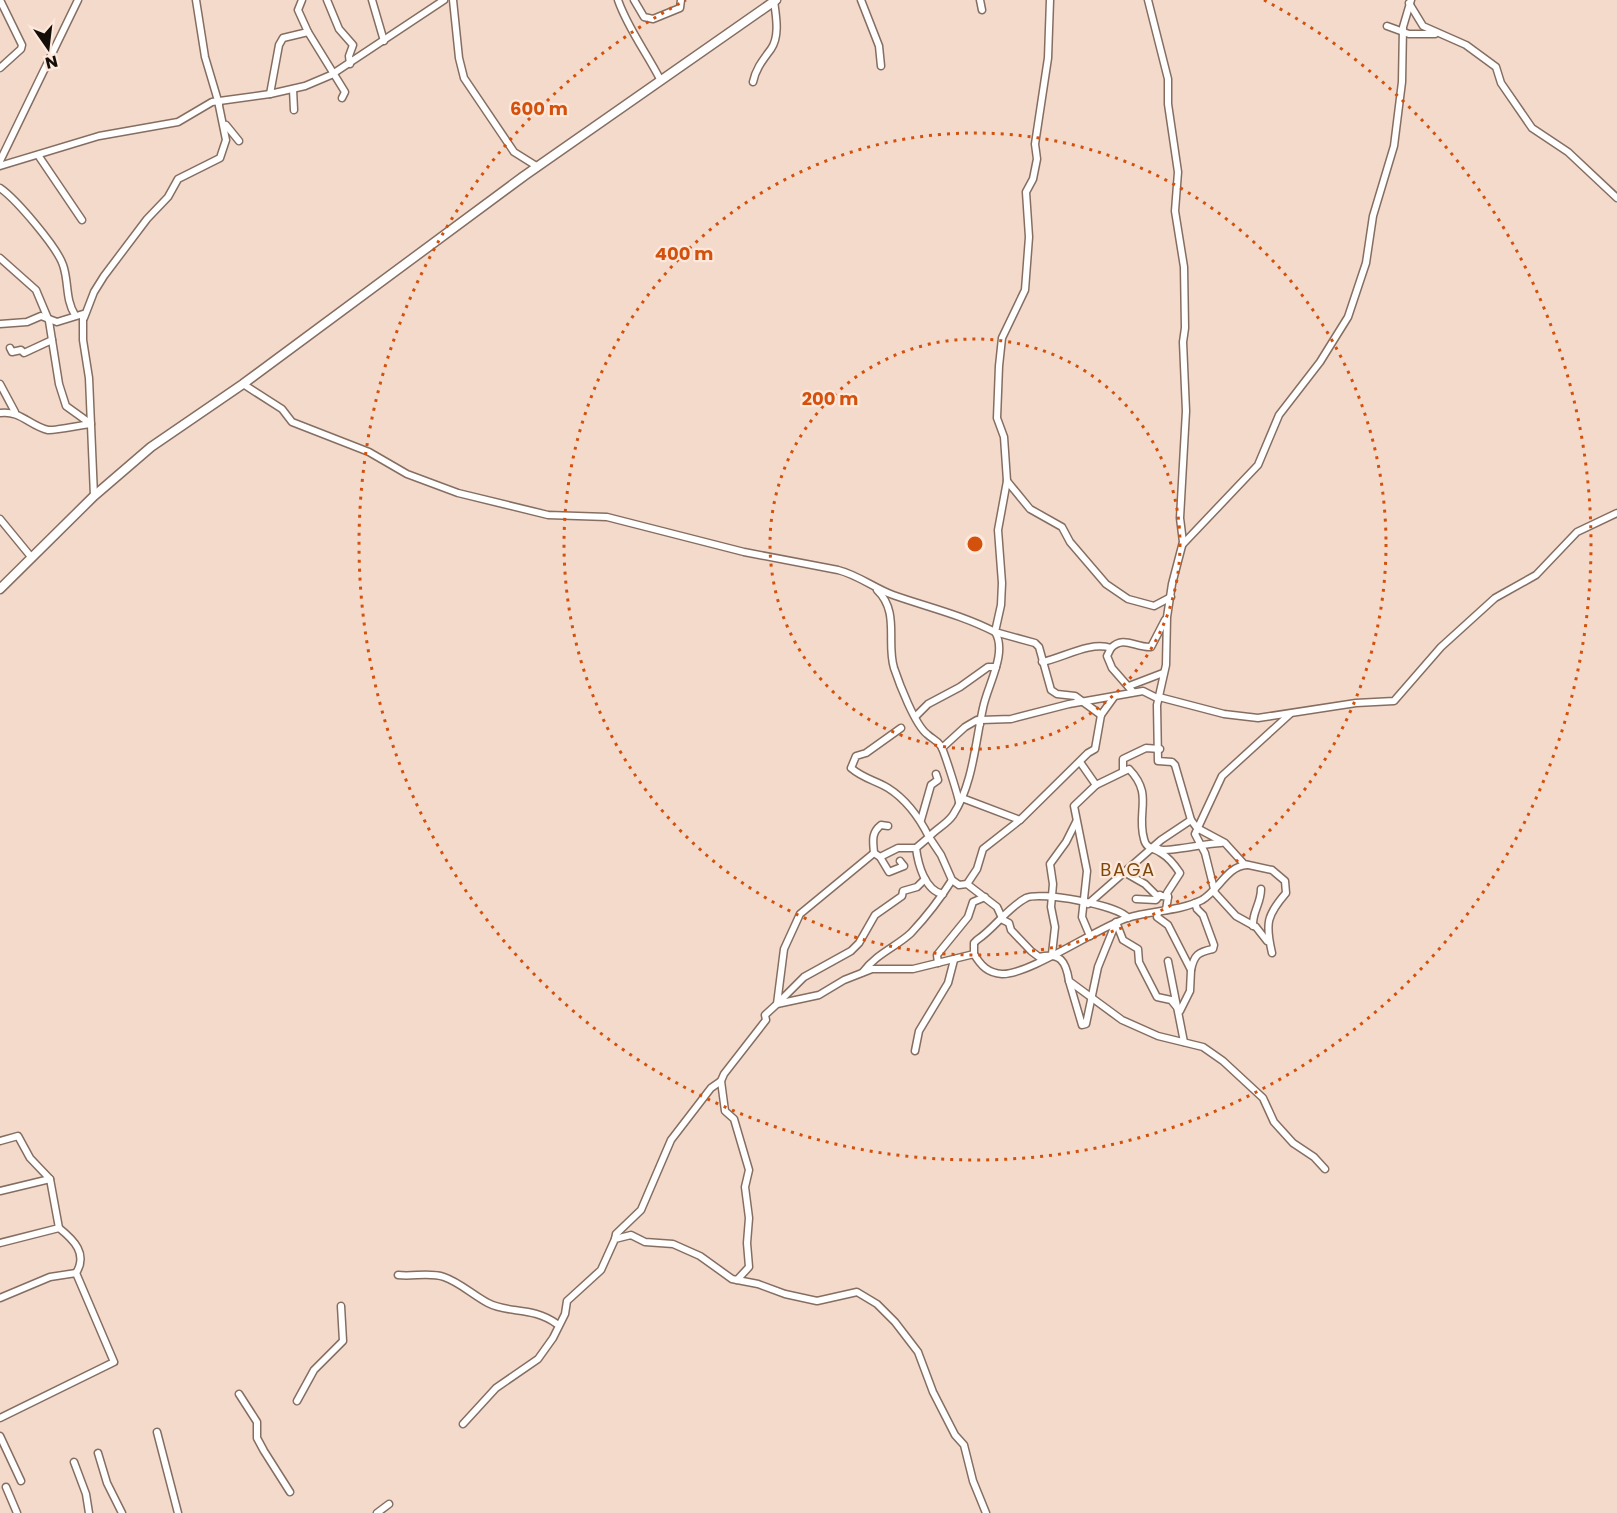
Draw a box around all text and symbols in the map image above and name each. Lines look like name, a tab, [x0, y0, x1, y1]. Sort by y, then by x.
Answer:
north arrow	[18, 18, 78, 78]
text: N	[43, 49, 60, 75]
text: 600 m	[510, 96, 568, 121]
text: 400 m	[655, 241, 713, 266]
text: 200 m	[802, 386, 858, 411]
centre of rings	[965, 534, 985, 554]
district label: BAGA	[1100, 857, 1156, 882]

